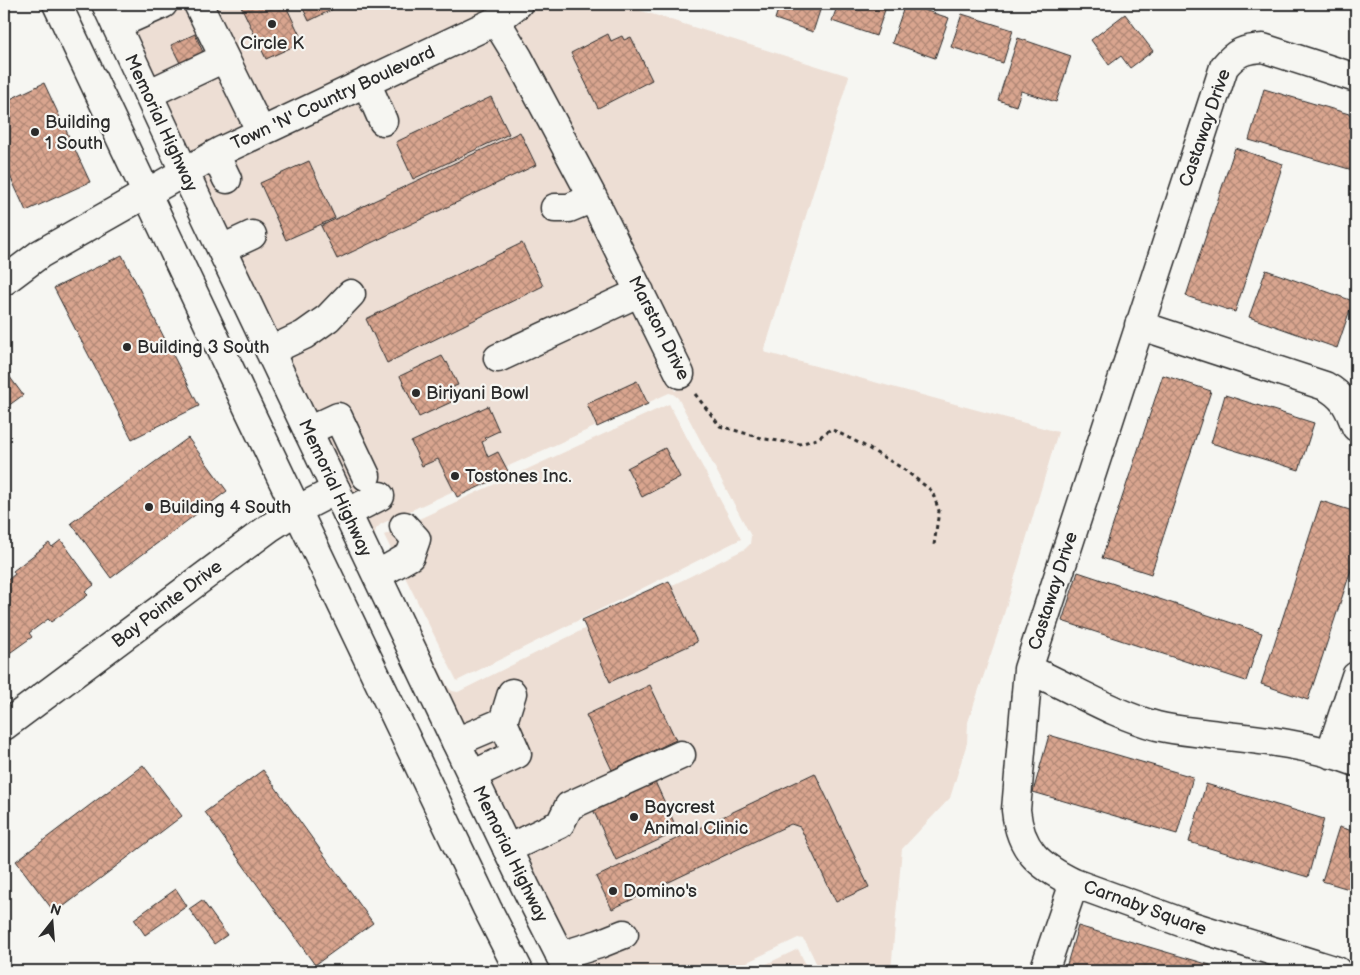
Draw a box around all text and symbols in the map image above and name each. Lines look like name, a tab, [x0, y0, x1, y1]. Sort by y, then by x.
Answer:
marker: Circle K	[266, 18, 278, 30]
place label: Circle K	[240, 33, 304, 54]
street label: Town 'N' Country Boulevard	[228, 42, 438, 154]
street label: Memorial Highway	[120, 51, 202, 196]
street label: Castaway Drive	[1175, 66, 1235, 190]
place label: Building 1 South	[45, 112, 111, 154]
marker: Building 1 South	[29, 126, 41, 138]
street label: Marston Drive	[624, 273, 694, 384]
place label: Building 3 South	[137, 337, 269, 358]
marker: Building 3 South	[121, 341, 133, 353]
place label: Biriyani Bowl	[426, 383, 529, 404]
marker: Biriyani Bowl	[410, 387, 422, 399]
street label: Memorial Highway	[294, 416, 376, 561]
place label: Tostones Inc.	[465, 466, 572, 487]
marker: Tostones Inc.	[449, 470, 461, 482]
place label: Building 4 South	[159, 497, 291, 518]
marker: Building 4 South	[143, 501, 155, 513]
street label: Castaway Drive	[1024, 529, 1082, 653]
street label: Bay Pointe Drive	[108, 556, 226, 652]
street label: Memorial Highway	[468, 782, 552, 926]
place label: Baycrest Animal Clinic	[644, 797, 748, 839]
marker: Baycrest Animal Clinic	[628, 811, 640, 823]
street label: Carnaby Square	[1081, 876, 1210, 940]
place label: Domino's	[623, 881, 697, 902]
marker: Domino's	[607, 885, 619, 897]
north arrow	[28, 898, 78, 948]
text: N	[48, 900, 63, 920]

